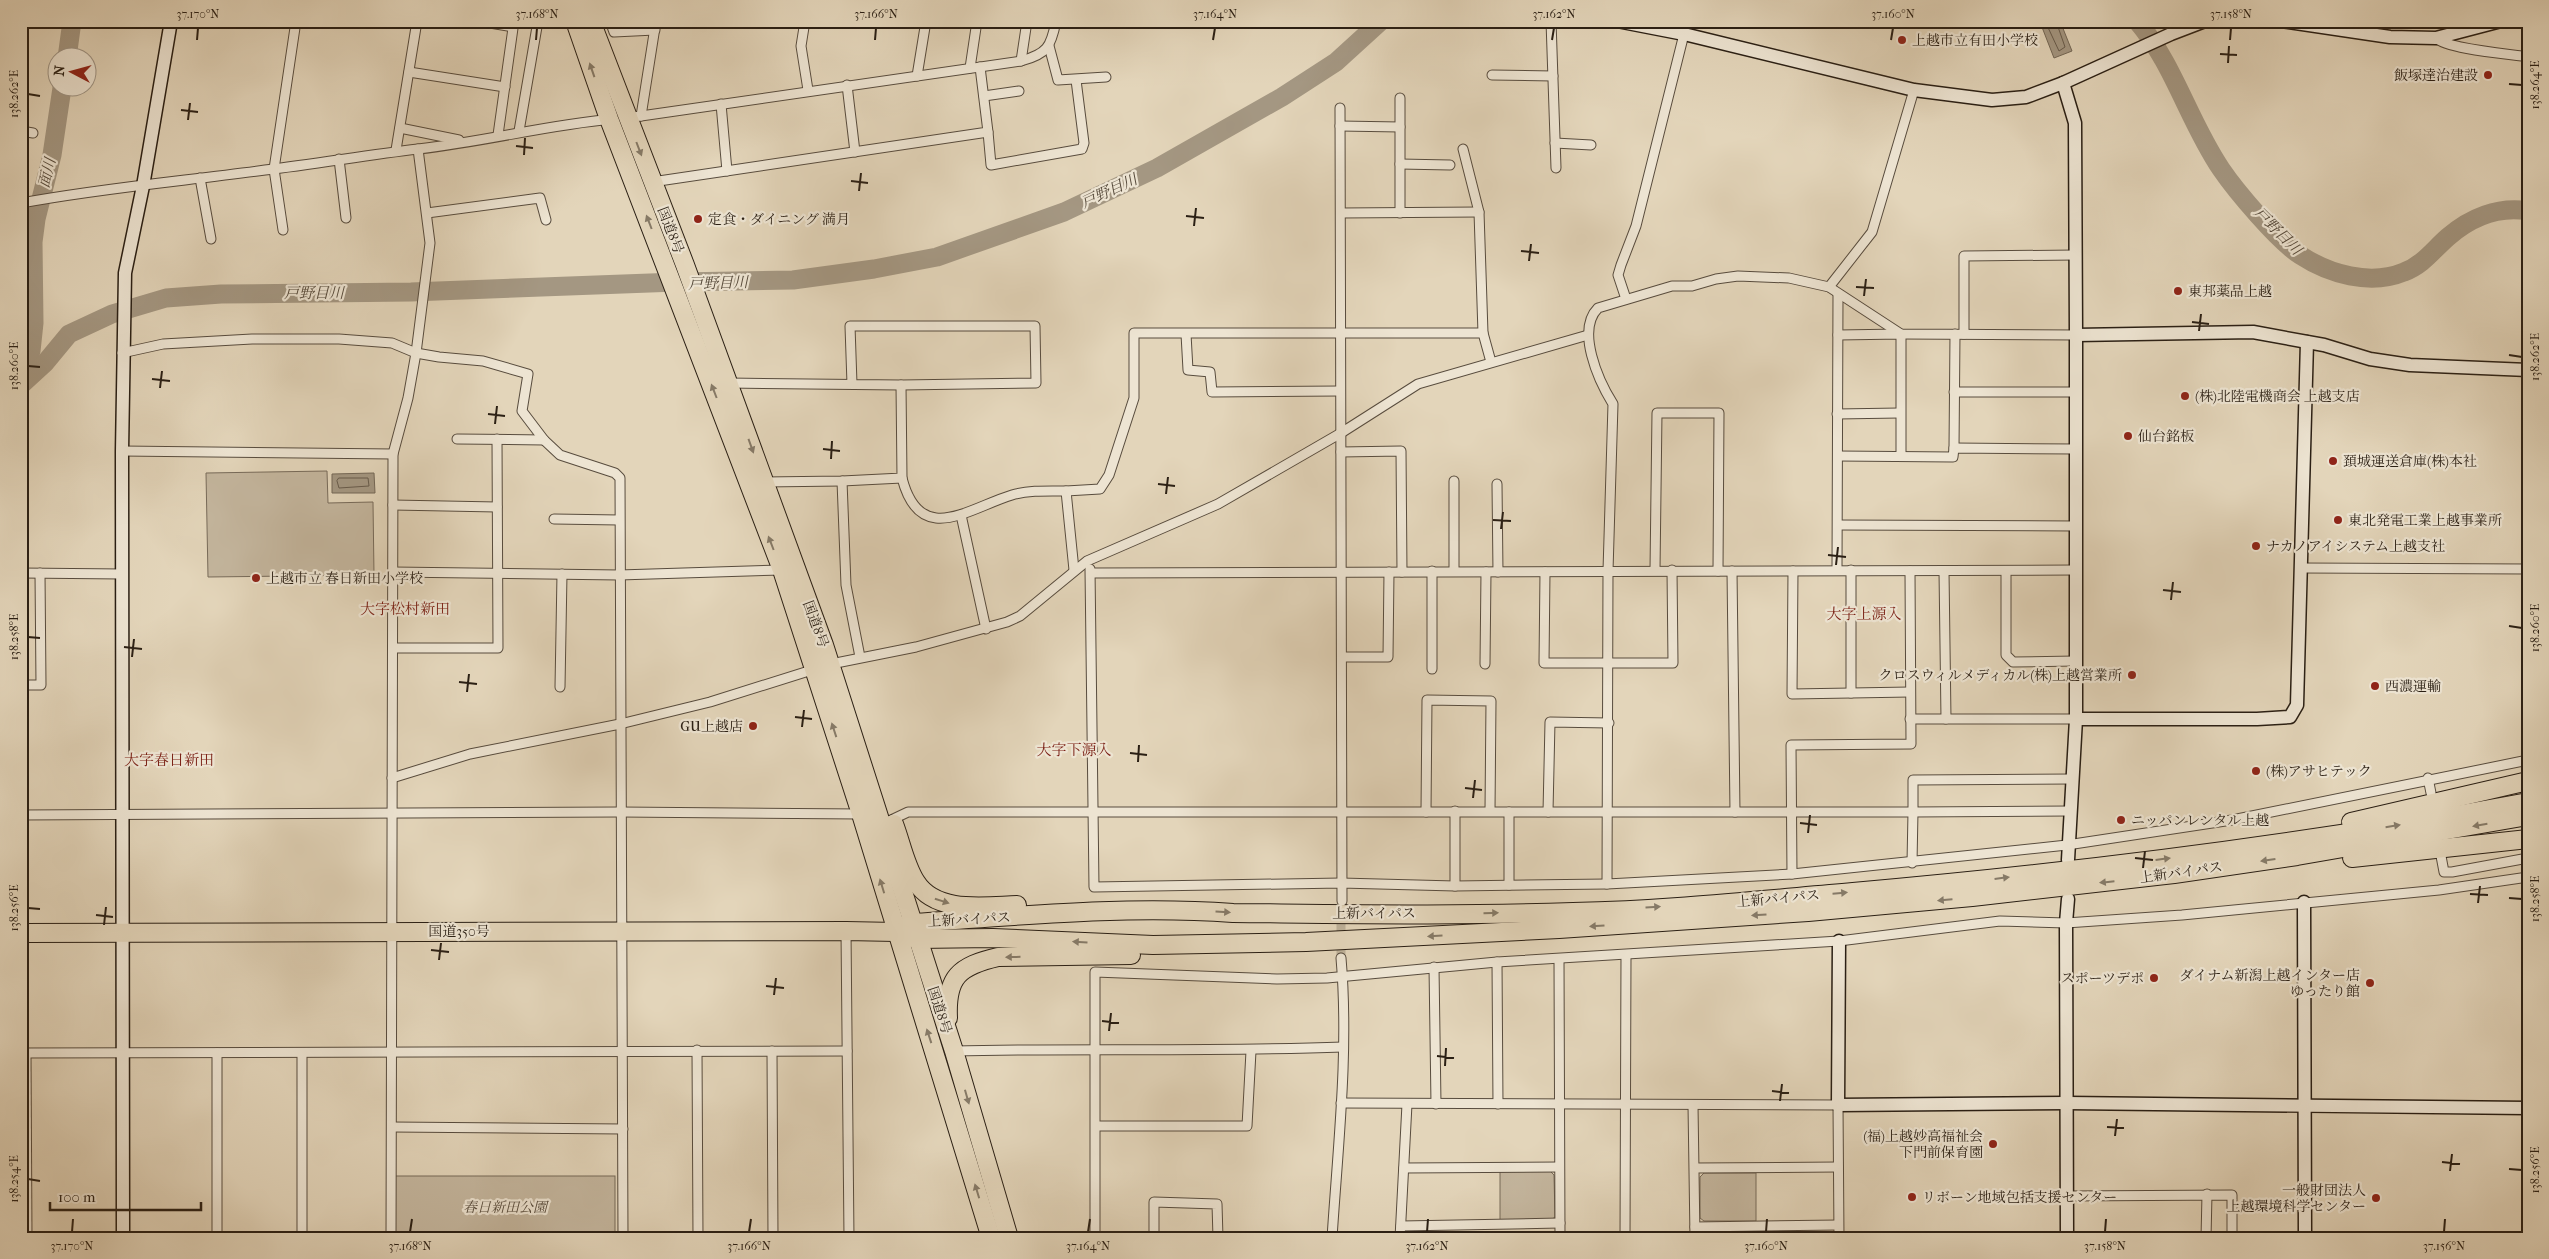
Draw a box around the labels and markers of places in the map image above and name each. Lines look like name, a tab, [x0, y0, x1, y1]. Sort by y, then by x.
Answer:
place label: 上越市立有田小学校	[1912, 32, 2038, 49]
marker: 上越市立有田小学校	[1896, 34, 1908, 46]
place label: 飯塚達治建設	[2394, 67, 2478, 84]
marker: 飯塚達治建設	[2482, 69, 2494, 81]
place label: 定食・ダイニング 満月	[708, 211, 850, 228]
marker: 定食・ダイニング 満月	[692, 213, 704, 225]
place label: 東邦薬品上越	[2188, 283, 2272, 300]
marker: 東邦薬品上越	[2172, 285, 2184, 297]
place label: (株)北陸電機商会 上越支店	[2195, 388, 2360, 405]
marker: (株)北陸電機商会 上越支店	[2179, 390, 2191, 402]
place label: 仙台銘板	[2138, 428, 2194, 445]
marker: 仙台銘板	[2122, 430, 2134, 442]
place label: 頚城運送倉庫(株)本社	[2343, 453, 2477, 470]
marker: 頚城運送倉庫(株)本社	[2327, 455, 2339, 467]
place label: 東北発電工業上越事業所	[2348, 512, 2502, 529]
marker: 東北発電工業上越事業所	[2332, 514, 2344, 526]
place label: ナカノアイシステム上越支社	[2266, 538, 2445, 555]
marker: ナカノアイシステム上越支社	[2250, 540, 2262, 552]
place label: 上越市立 春日新田小学校	[266, 570, 423, 587]
marker: 上越市立 春日新田小学校	[250, 572, 262, 584]
place label: クロスウィルメディカル(株)上越営業所	[1879, 667, 2122, 684]
marker: クロスウィルメディカル(株)上越営業所	[2126, 669, 2138, 681]
place label: 西濃運輸	[2385, 678, 2441, 695]
marker: 西濃運輸	[2369, 680, 2381, 692]
place label: GU上越店	[680, 718, 743, 735]
marker: GU上越店	[747, 720, 759, 732]
place label: (株)アサヒテック	[2266, 763, 2372, 780]
marker: (株)アサヒテック	[2250, 765, 2262, 777]
place label: ニッパンレンタル上越	[2131, 812, 2269, 829]
marker: ニッパンレンタル上越	[2115, 814, 2127, 826]
place label: ダイナム新潟上越インター店 ゆったり館	[2180, 967, 2360, 1000]
place label: スポーツデポ	[2061, 970, 2144, 987]
marker: スポーツデポ	[2148, 972, 2160, 984]
marker: ダイナム新潟上越インター店 ゆったり館	[2364, 977, 2376, 989]
place label: (福)上越妙高福祉会 下門前保育園	[1863, 1128, 1983, 1161]
marker: (福)上越妙高福祉会 下門前保育園	[1987, 1138, 1999, 1150]
place label: 一般財団法人 上越環境科学センター	[2227, 1182, 2366, 1215]
place label: リボーン地域包括支援センター	[1922, 1189, 2117, 1206]
marker: リボーン地域包括支援センター	[1906, 1191, 1918, 1203]
marker: 一般財団法人 上越環境科学センター	[2370, 1192, 2382, 1204]

